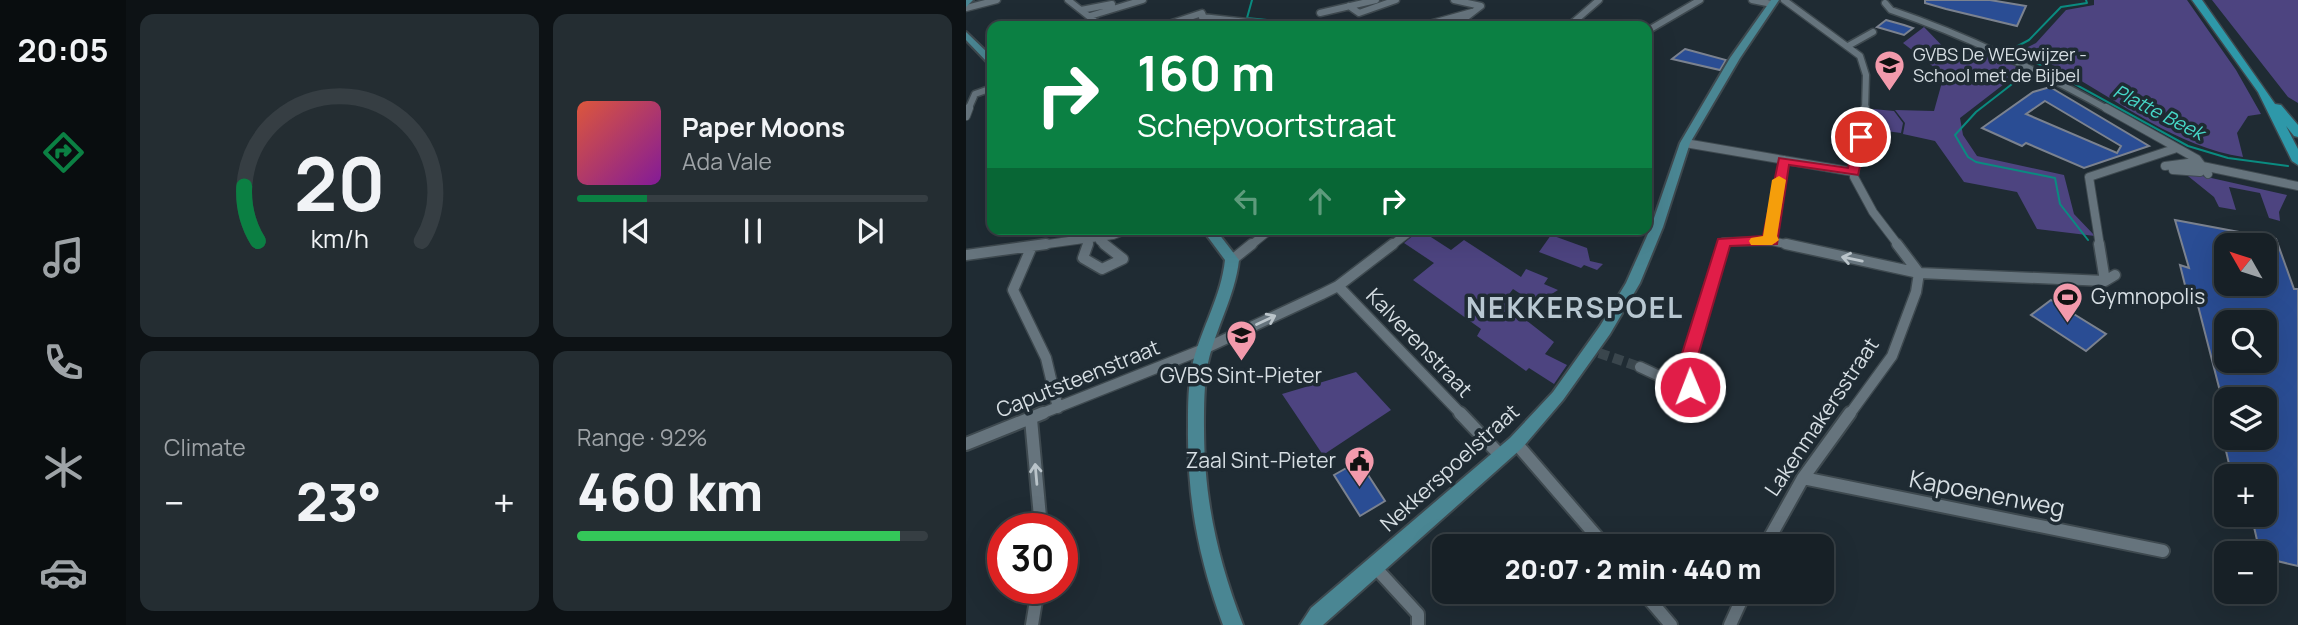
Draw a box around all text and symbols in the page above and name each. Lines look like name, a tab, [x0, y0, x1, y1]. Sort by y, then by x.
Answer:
text: 20:05	[18, 28, 108, 72]
text: 160 m	[1137, 39, 1275, 106]
place label: GVBS De WEGwijzer - School met de Bijbel	[1913, 42, 2087, 87]
school or university icon: GVBS De WEGwijzer - School met de Bijbel	[1873, 48, 1907, 92]
icon: right	[1022, 49, 1113, 140]
water label: Platte Beek	[2109, 78, 2211, 147]
text: Schepvoortstraat	[1137, 103, 1397, 147]
pin	[1831, 107, 1891, 167]
text: Paper Moons	[682, 109, 845, 145]
icon: arrive	[1842, 118, 1880, 156]
icon: directions	[39, 128, 88, 177]
text: 20	[294, 134, 385, 234]
text: Ada Vale	[682, 145, 772, 177]
icon: left	[1228, 182, 1266, 220]
icon: ahead	[1301, 182, 1339, 220]
icon: right	[1374, 182, 1412, 220]
icon: previous	[617, 212, 655, 250]
icon: pause	[734, 212, 772, 250]
icon: next	[851, 212, 889, 250]
text: km/h	[310, 221, 369, 256]
icon: music	[39, 233, 88, 282]
north arrow	[2214, 233, 2277, 296]
map controls	[2214, 233, 2277, 604]
one-way arrow	[1841, 251, 1864, 265]
sports icon: Gymnopolis	[2051, 280, 2085, 324]
street label: Kalverenstraat	[1360, 282, 1479, 403]
place label: Gymnopolis	[2091, 282, 2205, 310]
district label: NEKKERSPOEL	[1466, 288, 1684, 326]
button: search	[2214, 310, 2277, 373]
one-way arrow	[1255, 313, 1276, 327]
school or university icon: GVBS Sint-Pieter	[1224, 319, 1258, 363]
street label: Caputsteenstraat	[992, 332, 1164, 424]
street label: Lakenmakersstraat	[1758, 332, 1885, 501]
icon: phone	[39, 338, 88, 387]
position arrow	[1653, 350, 1727, 424]
place label: GVBS Sint-Pieter	[1160, 361, 1322, 389]
button: layers	[2214, 387, 2277, 450]
street label: Nekkerspoelstraat	[1374, 397, 1525, 537]
text: Range · 92%	[577, 421, 708, 453]
text: Climate	[164, 431, 246, 463]
icon: climate	[39, 443, 88, 492]
public building icon: Zaal Sint-Pieter	[1342, 444, 1376, 488]
place label: Zaal Sint-Pieter	[1185, 446, 1336, 474]
text: 460 km	[577, 456, 763, 527]
street label: Kapoenenweg	[1907, 461, 2068, 524]
one-way arrow	[1029, 463, 1042, 486]
button: +	[2214, 464, 2277, 527]
text: 23°	[296, 466, 382, 537]
text: −	[164, 476, 185, 528]
text: +	[493, 476, 515, 528]
speed limit sign: 30	[987, 513, 1078, 604]
button: −	[2214, 541, 2277, 604]
icon: car	[39, 548, 88, 597]
text: 20:07 · 2 min · 440 m	[1505, 551, 1761, 587]

